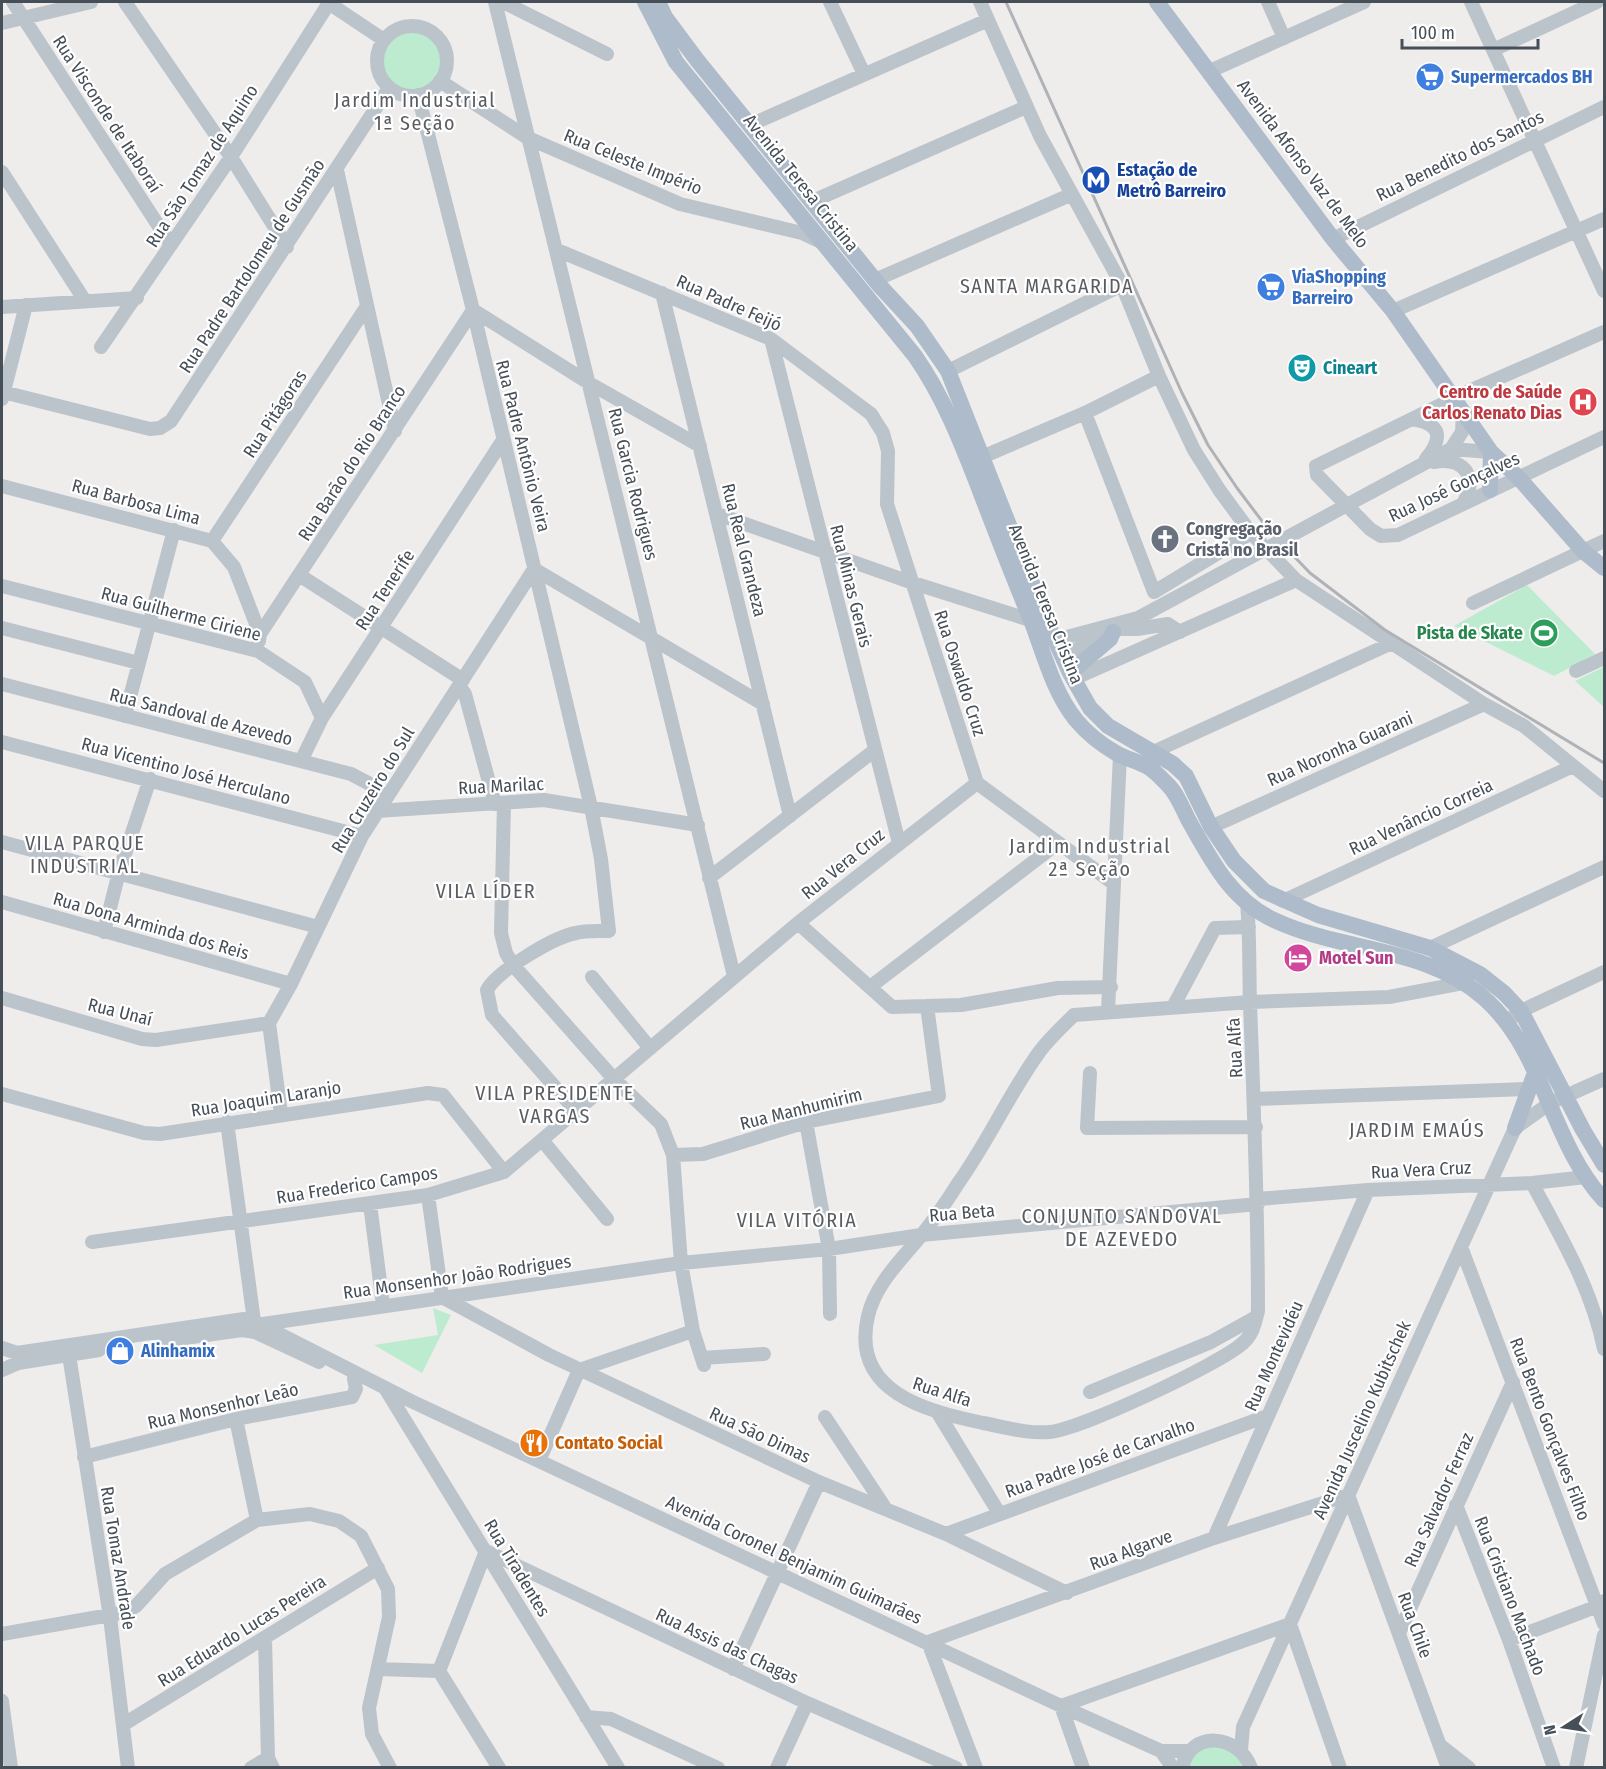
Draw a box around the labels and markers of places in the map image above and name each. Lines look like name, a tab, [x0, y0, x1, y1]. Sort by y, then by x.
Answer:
supermarket icon: Supermercados BH	[1414, 61, 1446, 93]
place label: Supermercados BH	[1451, 66, 1593, 88]
place label: Estação de Metrô Barreiro	[1117, 159, 1226, 202]
metro station icon: Estação de Metrô Barreiro	[1080, 164, 1112, 196]
place label: ViaShopping Barreiro	[1291, 266, 1386, 309]
supermarket icon: ViaShopping Barreiro	[1255, 271, 1287, 303]
theatre icon: Cineart	[1286, 352, 1318, 384]
place label: Cineart	[1323, 357, 1378, 379]
place label: Centro de Saúde Carlos Renato Dias	[1422, 381, 1562, 424]
hospital icon: Centro de Saúde Carlos Renato Dias	[1567, 386, 1599, 418]
place label: Congregação Cristã no Brasil	[1186, 518, 1299, 561]
church icon: Congregação Cristã no Brasil	[1149, 523, 1181, 555]
sports icon: Pista de Skate	[1528, 617, 1560, 649]
place label: Pista de Skate	[1417, 622, 1523, 644]
hotel icon: Motel Sun	[1282, 942, 1314, 974]
place label: Motel Sun	[1319, 947, 1393, 969]
shop icon: Alinhamix	[104, 1335, 136, 1367]
place label: Alinhamix	[140, 1340, 216, 1362]
restaurant icon: Contato Social	[518, 1427, 550, 1459]
place label: Contato Social	[555, 1432, 663, 1454]

